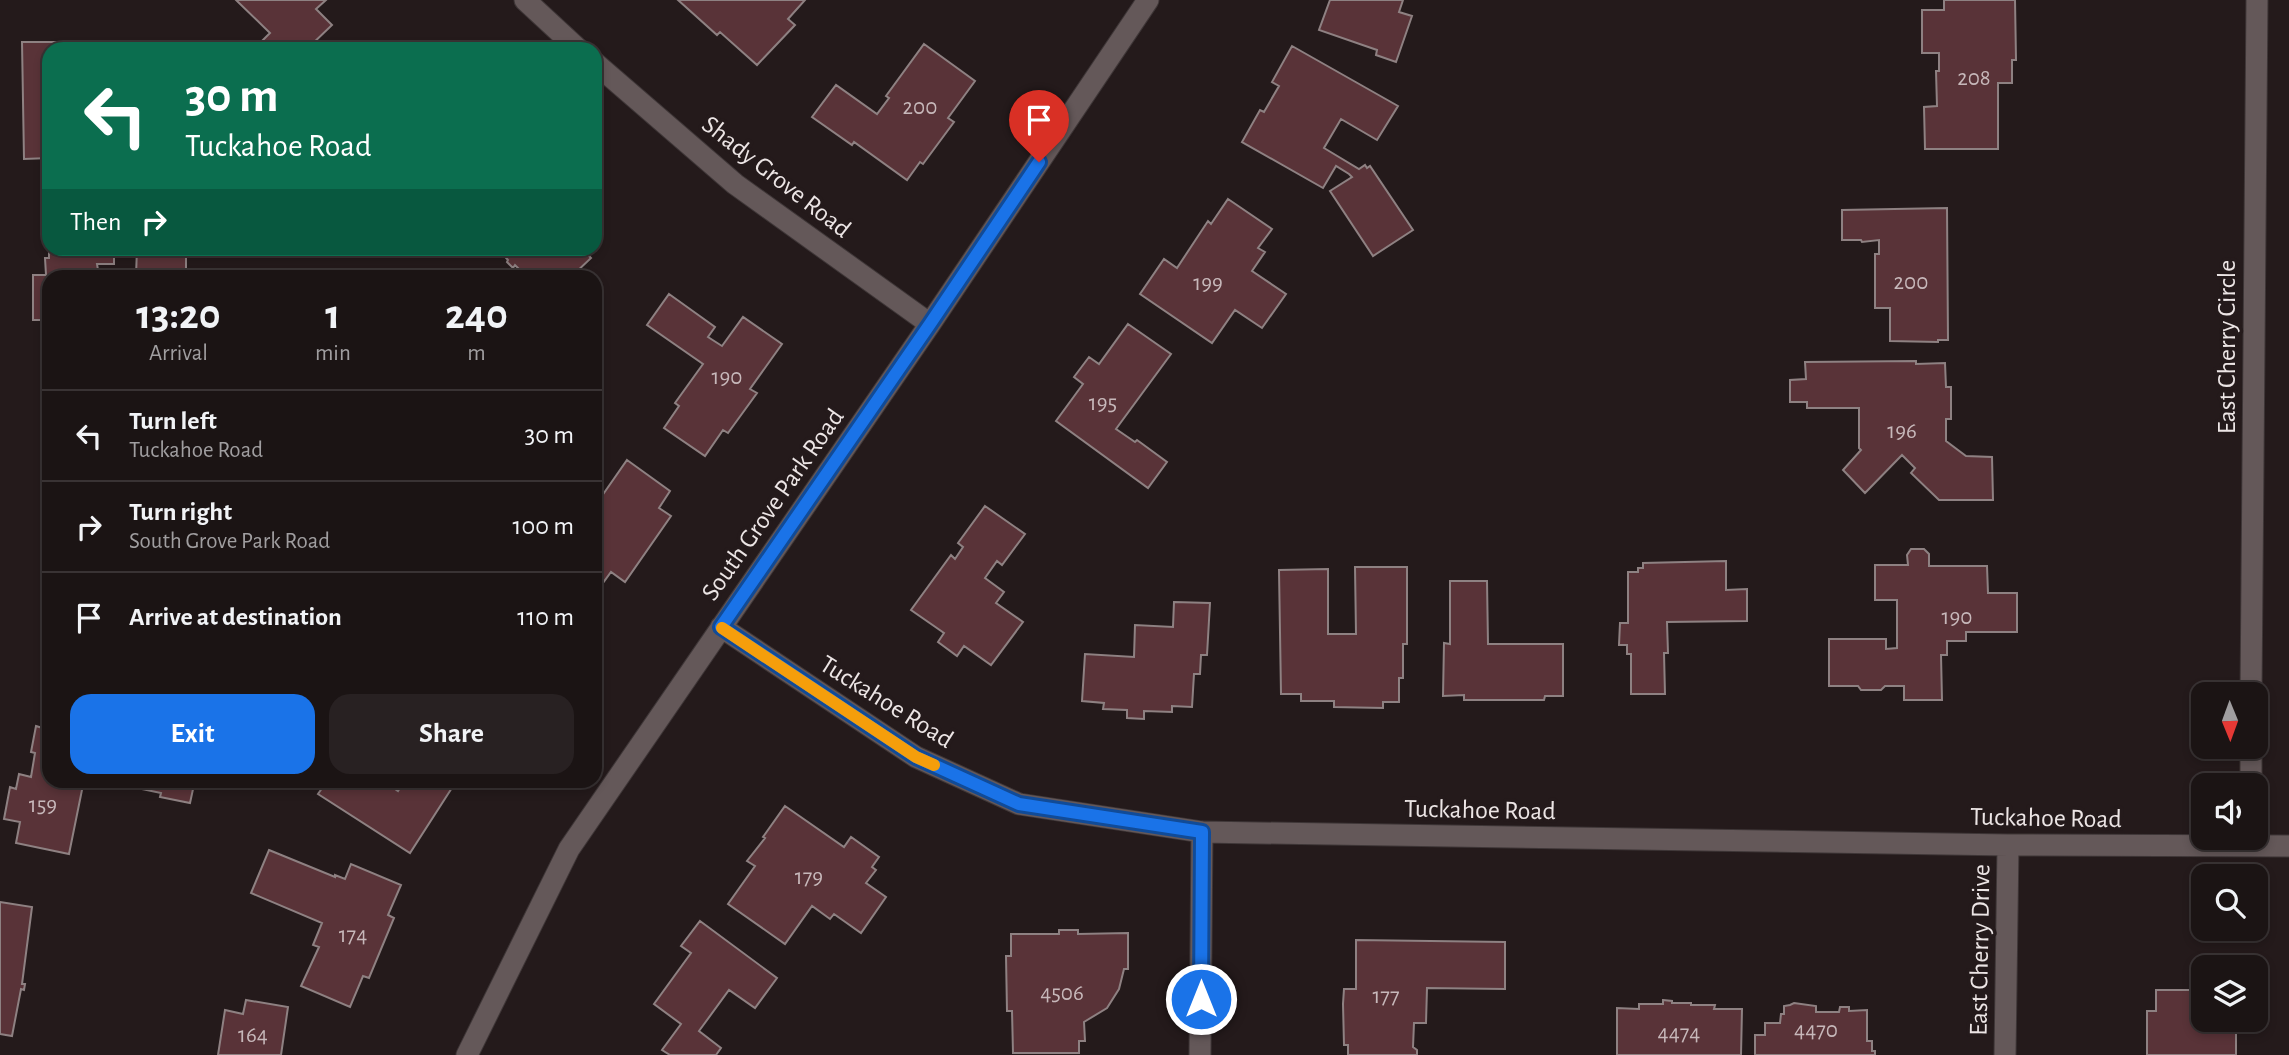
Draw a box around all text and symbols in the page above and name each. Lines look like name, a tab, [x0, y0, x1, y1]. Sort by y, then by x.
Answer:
house number: 208	[1957, 67, 1991, 90]
icon: left	[70, 70, 161, 161]
text: 30 m	[185, 72, 279, 121]
pin	[1009, 90, 1069, 162]
house number: 200	[903, 96, 937, 119]
icon: arrive	[1020, 101, 1058, 139]
street label: Shady Grove Road	[697, 111, 856, 243]
text: Tuckahoe Road	[185, 130, 372, 162]
icon: right	[135, 203, 173, 241]
text: Then	[70, 209, 121, 235]
street label: East Cherry Circle	[2214, 260, 2240, 434]
house number: 200	[1894, 271, 1928, 294]
house number: 199	[1193, 272, 1223, 295]
text: 13:20	[136, 294, 221, 336]
text: 1	[325, 294, 340, 336]
text: 240	[445, 294, 508, 336]
text: Arrival	[149, 342, 208, 365]
text: min	[315, 342, 351, 365]
text: m	[467, 342, 486, 365]
house number: 190	[712, 366, 742, 389]
house number: 195	[1089, 392, 1117, 415]
street label: South Grove Park Road	[697, 404, 849, 605]
text: Turn left	[129, 408, 217, 434]
icon: left	[70, 417, 108, 455]
house number: 196	[1887, 420, 1917, 443]
text: 30 m	[524, 422, 574, 448]
text: Tuckahoe Road	[129, 439, 263, 462]
text: Turn right	[129, 499, 232, 525]
icon: right	[70, 508, 108, 546]
text: 100 m	[513, 513, 574, 539]
text: South Grove Park Road	[129, 530, 330, 553]
icon: arrive	[70, 599, 108, 637]
text: Arrive at destination	[129, 604, 342, 630]
text: 110 m	[517, 604, 574, 630]
house number: 190	[1942, 606, 1972, 629]
street label: Tuckahoe Road	[815, 651, 958, 753]
north arrow	[2191, 682, 2268, 760]
map controls	[2191, 682, 2268, 1032]
button: Exit	[70, 694, 315, 774]
button: Share	[329, 694, 574, 774]
button: sound	[2191, 773, 2268, 850]
house number: 159	[29, 794, 57, 817]
street label: Tuckahoe Road	[1404, 796, 1556, 824]
street label: Tuckahoe Road	[1970, 804, 2122, 832]
street label: East Cherry Drive	[1966, 864, 1994, 1036]
button: search	[2191, 864, 2268, 941]
house number: 179	[795, 866, 823, 889]
house number: 174	[339, 924, 367, 947]
button: layers	[2191, 955, 2268, 1032]
position arrow	[1164, 962, 1238, 1036]
house number: 4506	[1040, 982, 1084, 1005]
house number: 177	[1372, 985, 1400, 1008]
house number: 4470	[1794, 1019, 1838, 1042]
house number: 4474	[1658, 1022, 1700, 1045]
house number: 164	[238, 1024, 268, 1047]

